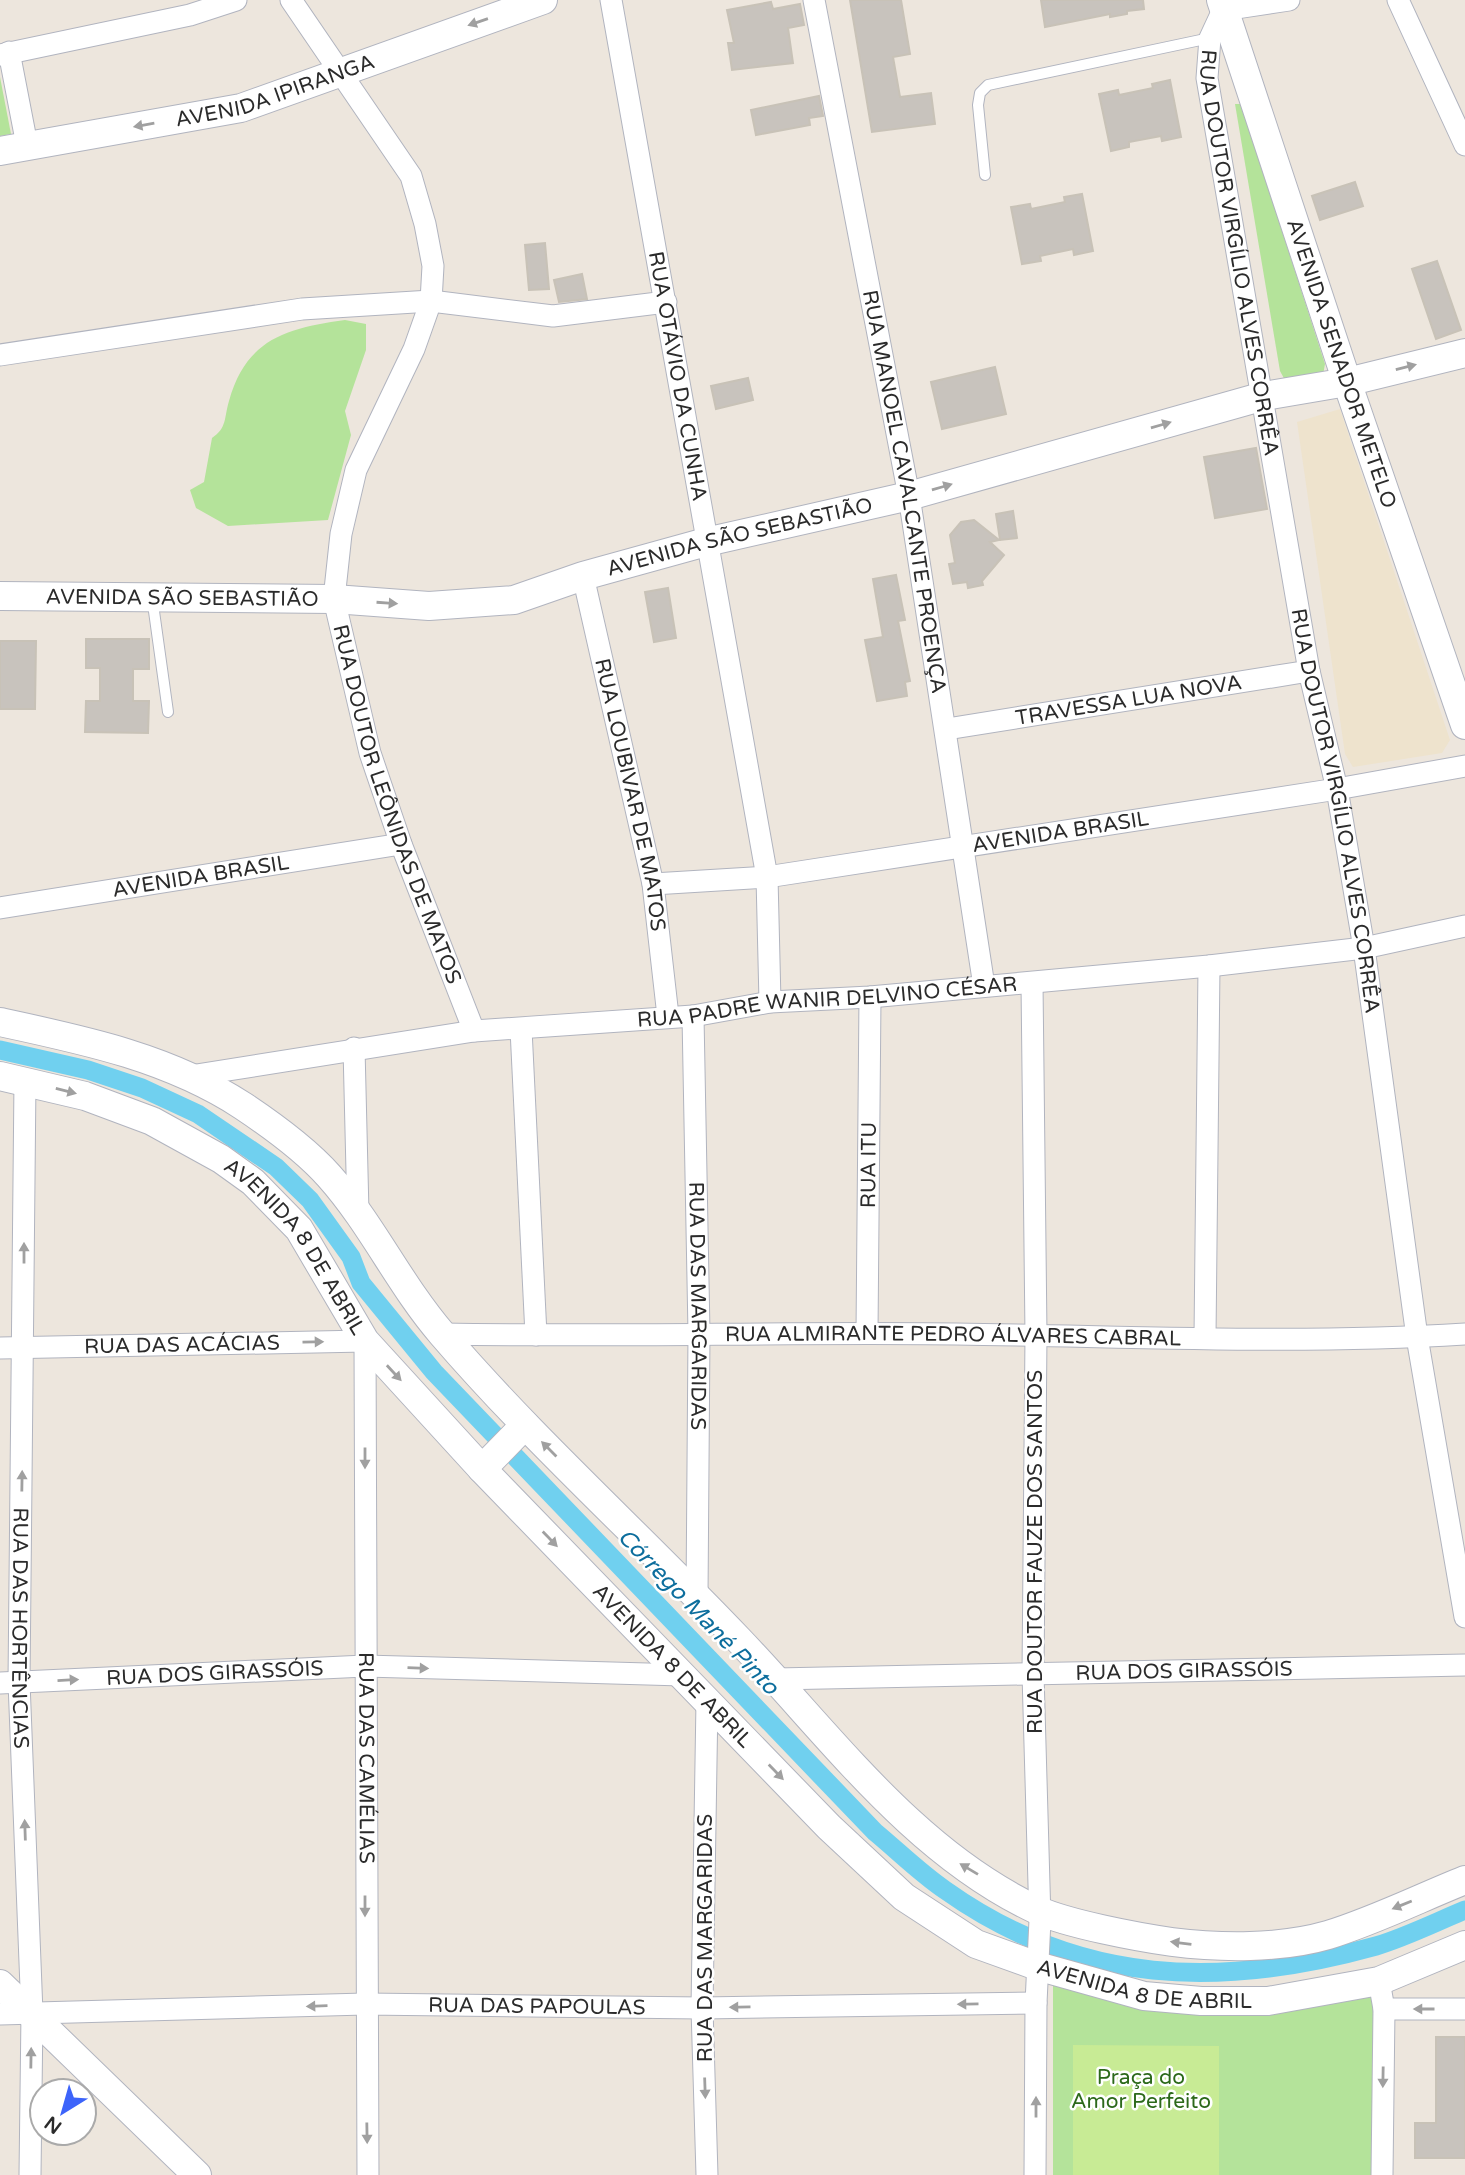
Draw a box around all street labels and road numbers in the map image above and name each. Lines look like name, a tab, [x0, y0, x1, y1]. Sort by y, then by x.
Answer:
street label: AVENIDA IPIRANGA	[173, 49, 378, 132]
street label: RUA DOUTOR VIRGÍLIO ALVES CORRÊA	[1194, 49, 1284, 458]
street label: AVENIDA SENADOR METELO	[1282, 216, 1402, 511]
street label: RUA OTÁVIO DA CUNHA	[643, 249, 712, 503]
street label: RUA MANOEL CAVALCANTE PROENÇA	[857, 288, 952, 695]
street label: AVENIDA SÃO SEBASTIÃO	[604, 492, 875, 581]
street label: AVENIDA SÃO SEBASTIÃO	[45, 584, 319, 611]
street label: RUA DOUTOR VIRGÍLIO ALVES CORRÊA	[1286, 607, 1385, 1015]
street label: RUA DOUTOR LEÔNIDAS DE MATOS	[328, 622, 467, 987]
street label: RUA LOUBIVAR DE MATOS	[590, 656, 671, 933]
street label: TRAVESSA LUA NOVA	[1014, 669, 1244, 730]
street label: AVENIDA BRASIL	[970, 806, 1150, 858]
street label: AVENIDA BRASIL	[110, 850, 291, 902]
street label: RUA PADRE WANIR DELVINO CÉSAR	[636, 971, 1018, 1032]
street label: RUA ITU	[856, 1122, 881, 1208]
street label: AVENIDA 8 DE ABRIL	[219, 1153, 371, 1339]
street label: RUA DAS MARGARIDAS	[684, 1181, 712, 1430]
street label: RUA ALMIRANTE PEDRO ÁLVARES CABRAL	[725, 1321, 1181, 1351]
street label: RUA DAS ACÁCIAS	[84, 1330, 280, 1359]
street label: RUA DOUTOR FAUZE DOS SANTOS	[1023, 1370, 1048, 1734]
street label: RUA DAS HORTÊNCIAS	[6, 1507, 34, 1749]
street label: AVENIDA 8 DE ABRIL	[587, 1578, 758, 1753]
street label: RUA DAS CAMÉLIAS	[354, 1652, 379, 1864]
street label: RUA DOS GIRASSÓIS	[106, 1655, 324, 1691]
street label: RUA DOS GIRASSÓIS	[1075, 1656, 1293, 1685]
street label: RUA DAS MARGARIDAS	[693, 1814, 718, 2062]
street label: AVENIDA 8 DE ABRIL	[1034, 1954, 1252, 2014]
street label: RUA DAS PAPOULAS	[428, 1992, 646, 2020]

